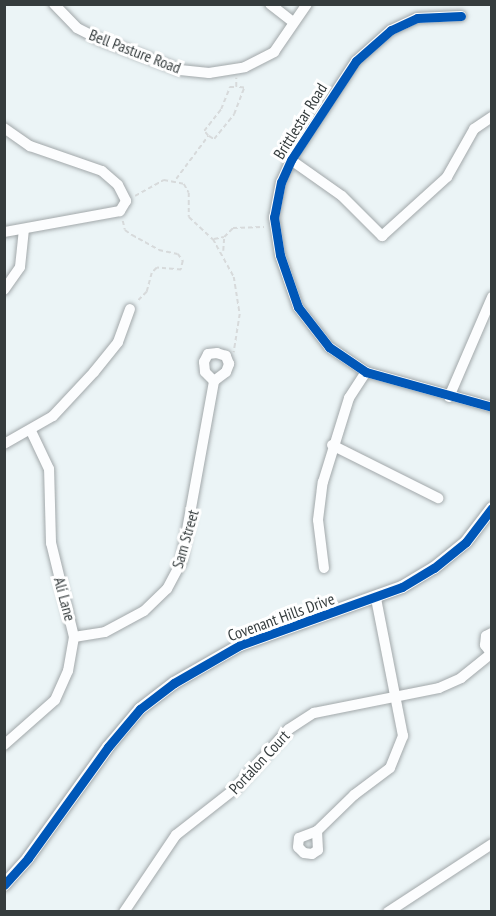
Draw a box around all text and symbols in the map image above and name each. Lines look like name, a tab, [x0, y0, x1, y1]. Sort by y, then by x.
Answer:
street label: Bell Pasture Road	[86, 25, 184, 77]
street label: Brittlestar Road	[269, 80, 331, 162]
street label: Sam Street	[167, 507, 203, 571]
street label: Ali Lane	[50, 575, 80, 623]
street label: Covenant Hills Drive	[225, 589, 337, 645]
street label: Portalon Court	[225, 726, 293, 798]

